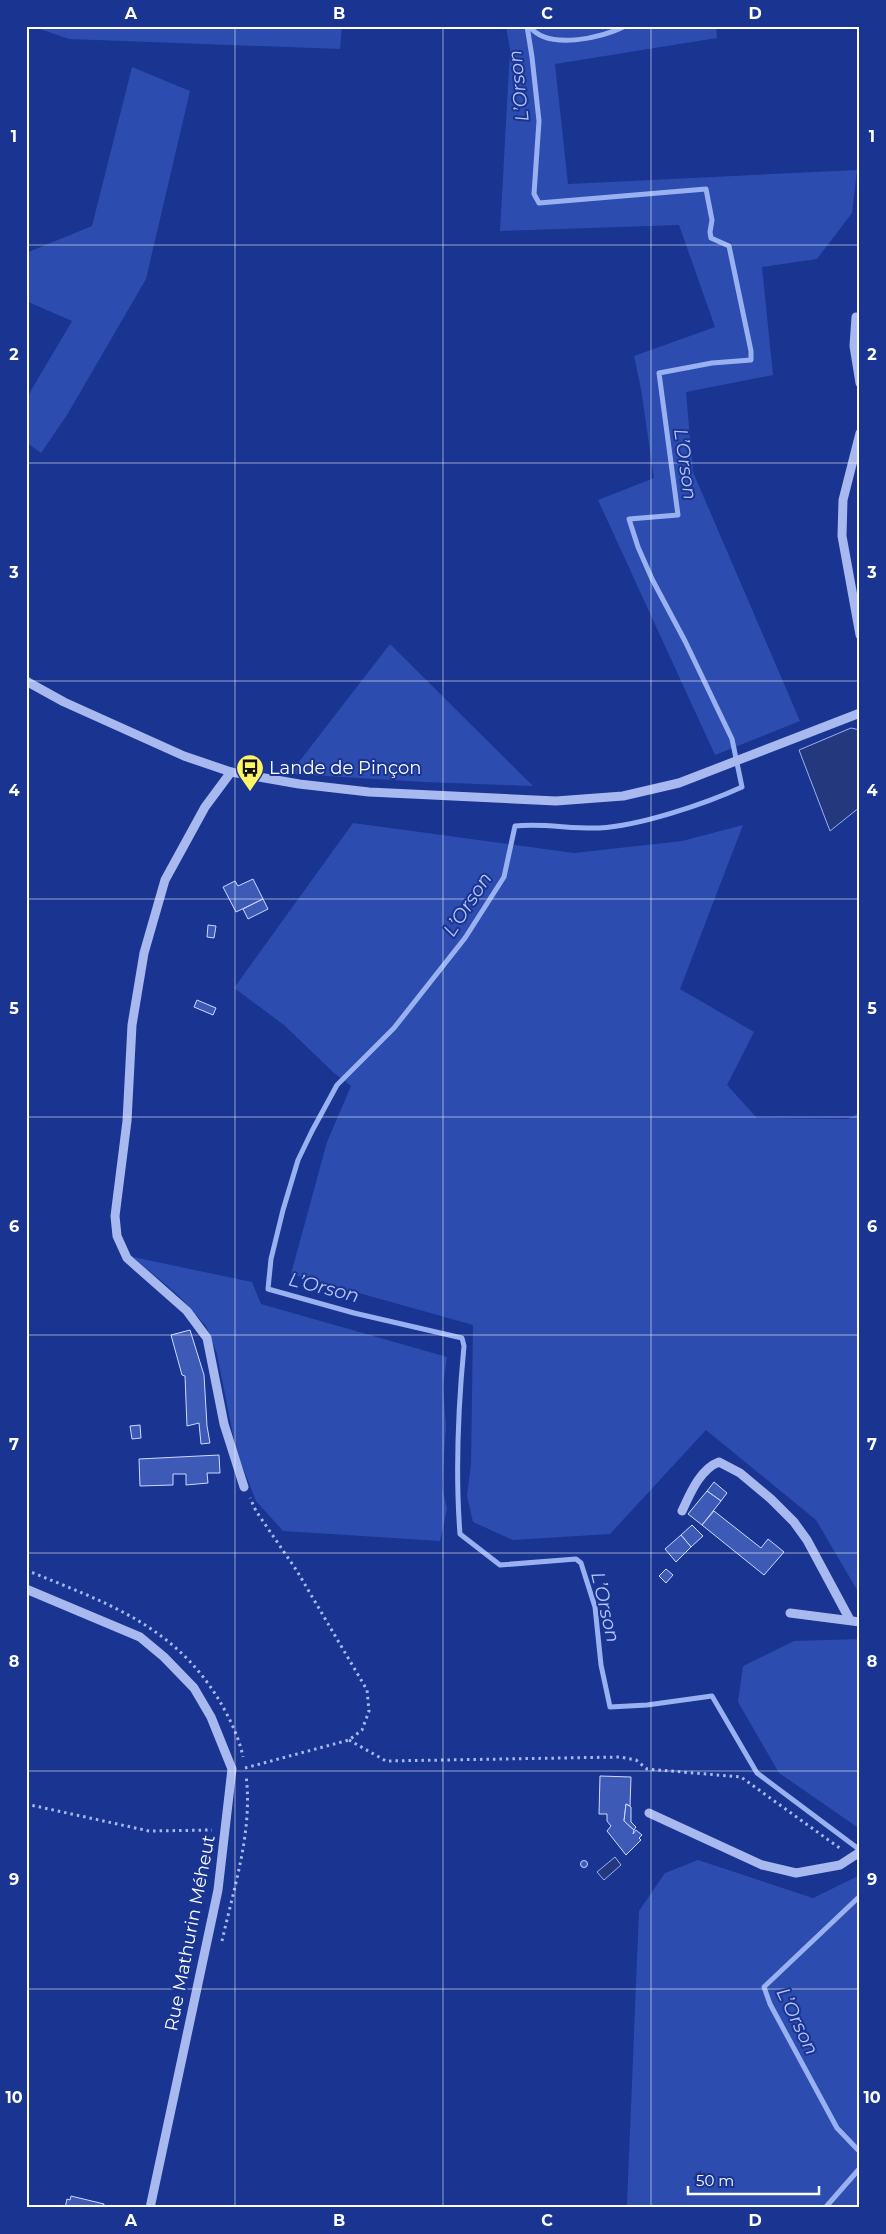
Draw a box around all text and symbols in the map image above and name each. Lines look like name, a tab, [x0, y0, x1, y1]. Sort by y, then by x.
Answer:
text: A	[124, 4, 138, 23]
text: B	[333, 4, 345, 23]
text: C	[541, 4, 553, 23]
text: D	[748, 4, 762, 23]
water label: L’Orson	[503, 49, 534, 123]
text: 1	[11, 127, 17, 146]
text: 1	[869, 127, 875, 146]
text: 2	[9, 345, 19, 364]
text: 2	[867, 345, 877, 364]
water label: L’Orson	[669, 427, 702, 501]
text: 3	[8, 563, 19, 582]
text: 3	[866, 563, 877, 582]
bus stop icon: Lande de Pinçon	[235, 753, 265, 792]
place label: Lande de Pinçon	[269, 757, 421, 779]
text: 4	[8, 781, 20, 800]
text: 4	[866, 781, 878, 800]
water label: L’Orson	[438, 868, 497, 941]
text: 5	[9, 999, 19, 1018]
text: 5	[867, 999, 877, 1018]
text: 6	[9, 1217, 19, 1236]
text: 6	[867, 1217, 877, 1236]
water label: L’Orson	[286, 1268, 362, 1307]
text: 7	[9, 1435, 19, 1454]
text: 7	[867, 1435, 877, 1454]
water label: L’Orson	[586, 1570, 625, 1645]
text: 8	[9, 1652, 19, 1671]
text: 8	[867, 1652, 877, 1671]
street label: Rue Mathurin Méheut	[160, 1833, 220, 2033]
text: 9	[9, 1870, 19, 1889]
text: 9	[867, 1870, 877, 1889]
water label: L’Orson	[771, 1984, 824, 2059]
text: 10	[5, 2088, 23, 2107]
text: 10	[863, 2088, 881, 2107]
scale bar	[688, 2164, 820, 2196]
text: 50 m	[696, 2171, 734, 2190]
text: A	[124, 2211, 138, 2230]
text: B	[333, 2211, 345, 2230]
text: C	[541, 2211, 553, 2230]
text: D	[748, 2211, 762, 2230]

